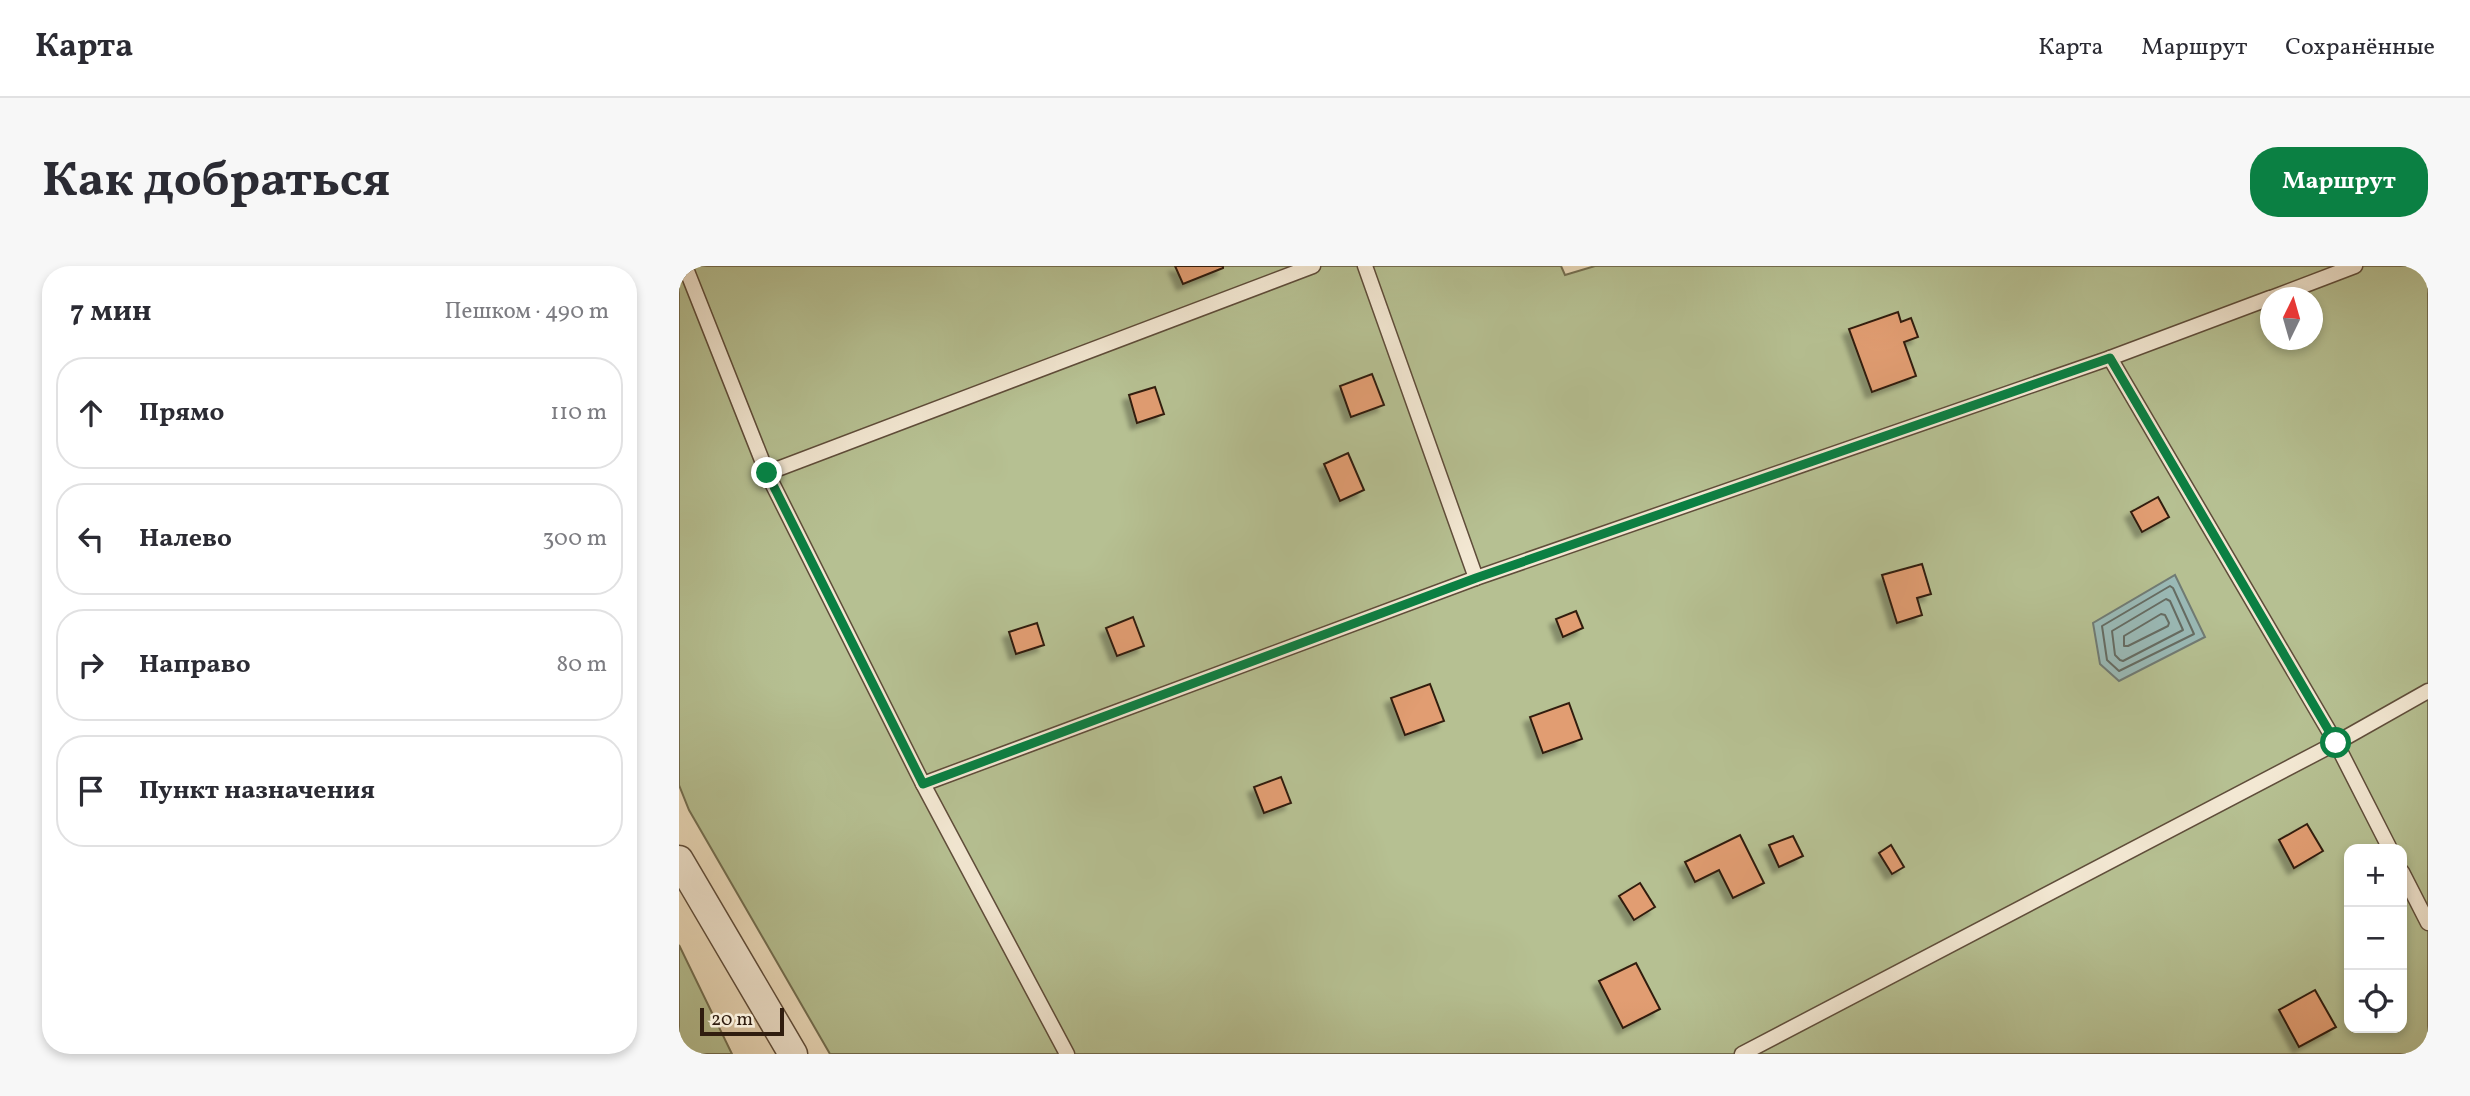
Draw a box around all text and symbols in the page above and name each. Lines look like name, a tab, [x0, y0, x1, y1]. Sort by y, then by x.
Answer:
text: Карта	[35, 25, 133, 71]
text: Карта	[2038, 31, 2103, 65]
text: Маршрут	[2141, 31, 2247, 65]
text: Сохранённые	[2285, 31, 2435, 65]
button: Маршрут	[2250, 147, 2428, 217]
text: Как добраться	[42, 148, 390, 217]
north arrow	[2260, 287, 2323, 350]
text: 7 мин	[70, 291, 152, 333]
text: Пешком · 490 m	[444, 296, 609, 328]
icon: ahead	[72, 394, 110, 432]
text: Прямо	[139, 395, 224, 431]
text: 110 m	[550, 397, 607, 429]
route end	[751, 457, 782, 488]
icon: left	[72, 520, 110, 558]
text: Налево	[139, 521, 232, 557]
text: 300 m	[543, 523, 607, 555]
icon: right	[72, 646, 110, 684]
text: Направо	[139, 647, 251, 683]
text: 80 m	[557, 649, 607, 681]
route start	[2320, 727, 2351, 758]
icon: arrive	[72, 772, 110, 810]
text: Пункт назначения	[139, 773, 375, 809]
map controls	[2344, 844, 2407, 1033]
button: +	[2344, 844, 2407, 907]
button: −	[2344, 907, 2407, 970]
button: locate	[2344, 970, 2407, 1033]
scale bar	[700, 1005, 784, 1037]
text: 20 m	[711, 1007, 753, 1033]

